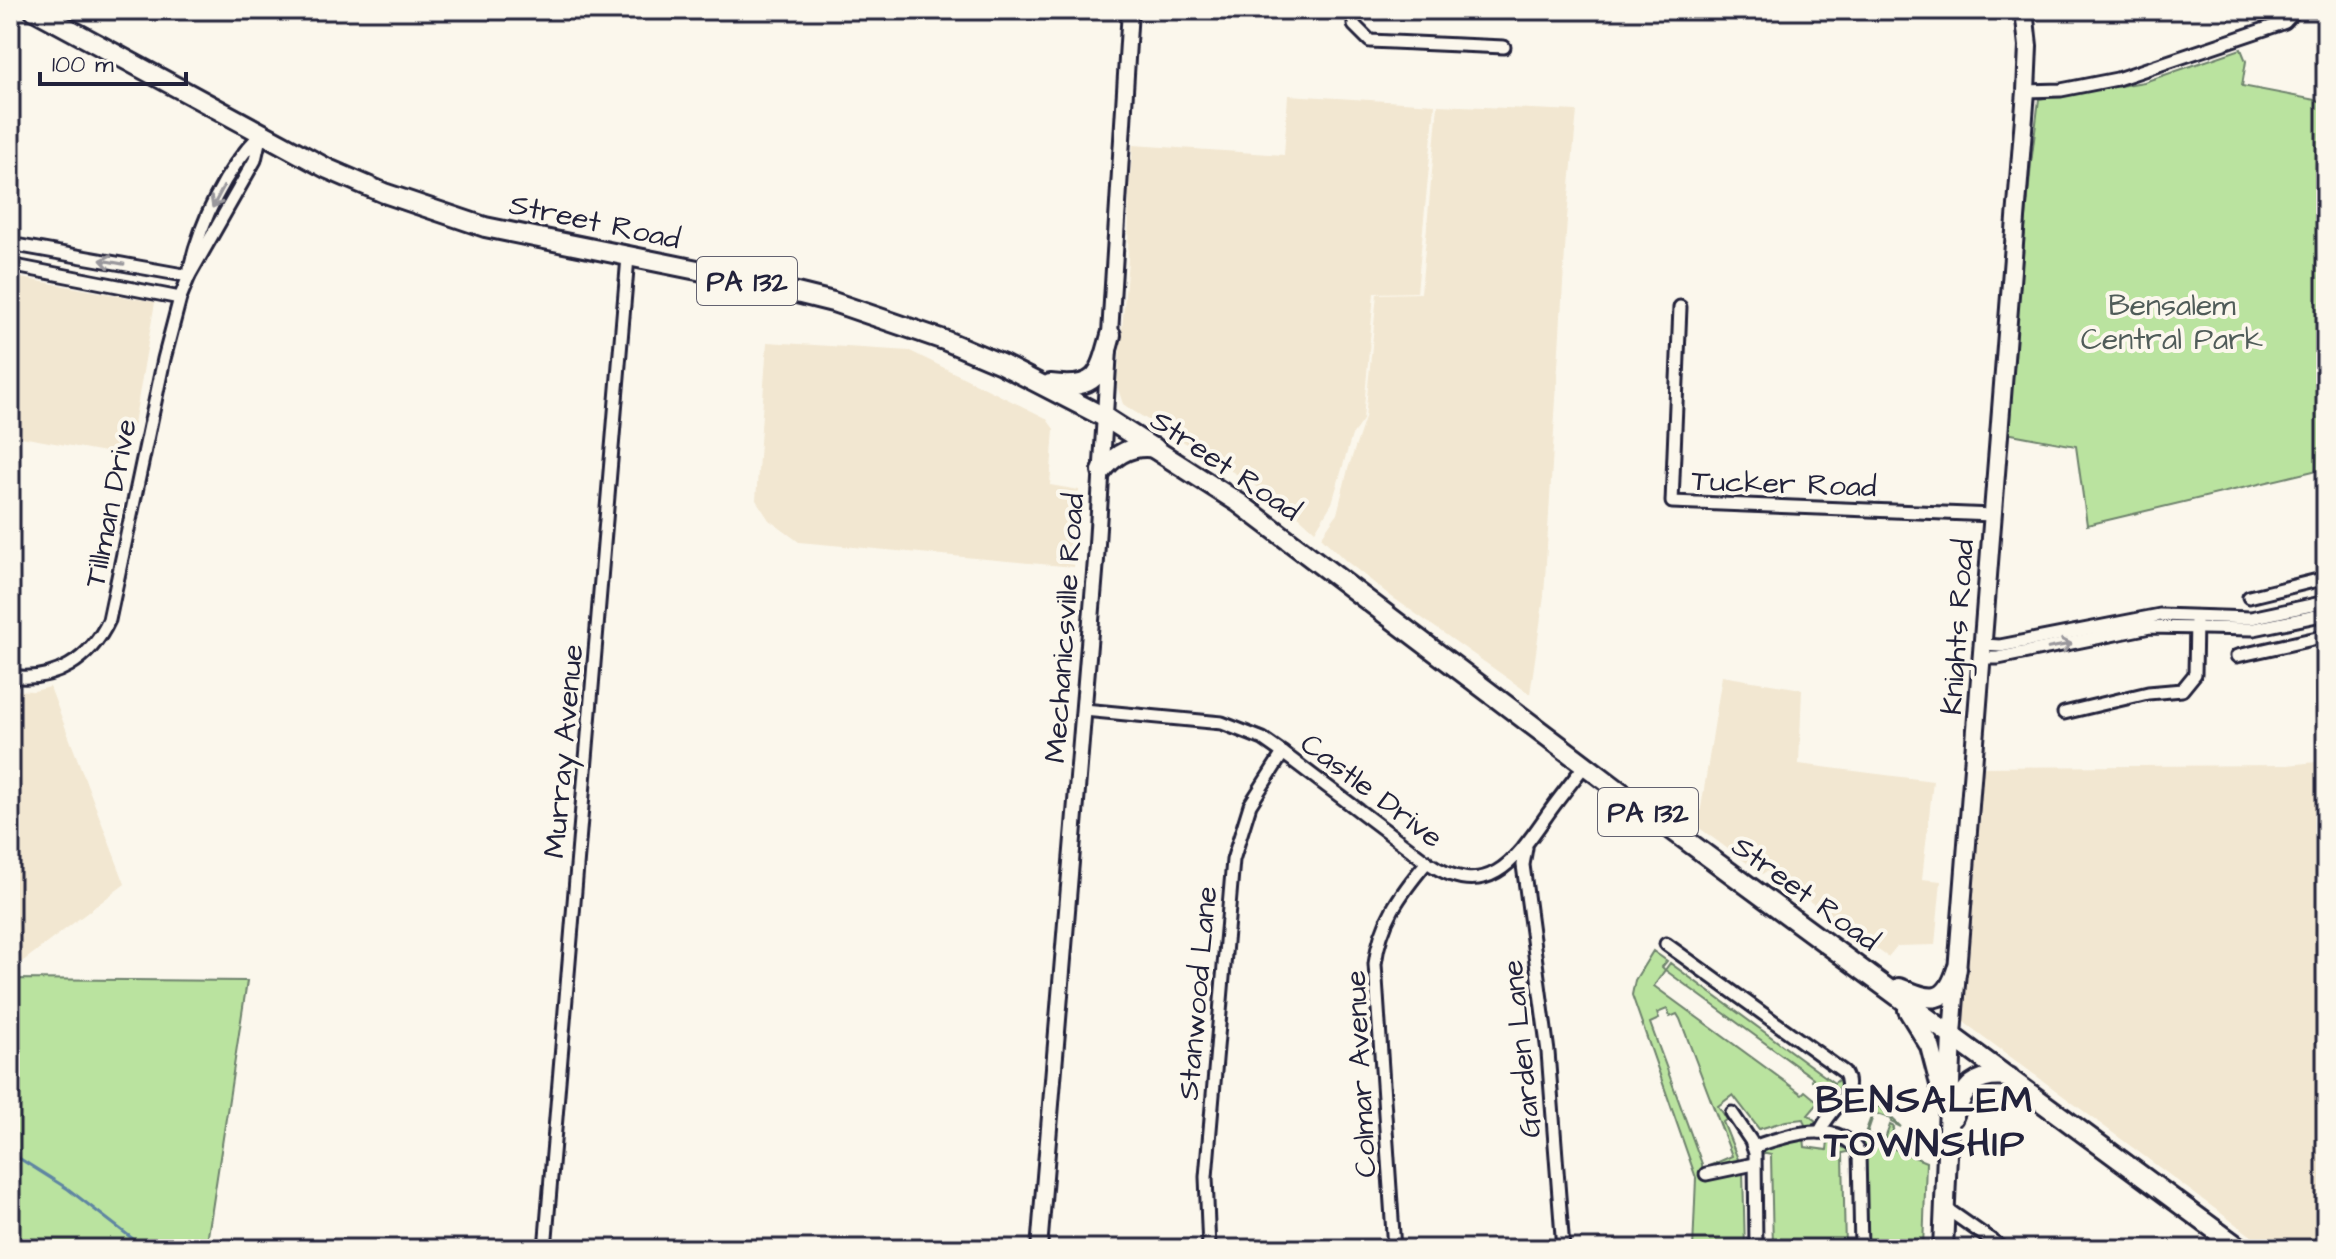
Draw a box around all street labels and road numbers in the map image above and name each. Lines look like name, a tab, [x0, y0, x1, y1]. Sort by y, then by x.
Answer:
street label: Street Road	[506, 183, 684, 261]
road number: PA 132	[697, 257, 797, 305]
street label: Street Road	[1142, 400, 1309, 532]
street label: Tillman Drive	[74, 415, 148, 591]
street label: Tucker Road	[1691, 460, 1877, 508]
street label: Mechanicsville Road	[1035, 492, 1095, 764]
street label: Knights Road	[1931, 538, 1986, 716]
street label: Murray Avenue	[534, 642, 595, 860]
street label: Castle Drive	[1291, 723, 1452, 858]
road number: PA 132	[1598, 788, 1698, 836]
street label: Street Road	[1723, 826, 1888, 962]
street label: Stanwood Lane	[1168, 884, 1228, 1102]
street label: Garden Lane	[1492, 958, 1552, 1140]
street label: Colmar Avenue	[1335, 969, 1387, 1179]

